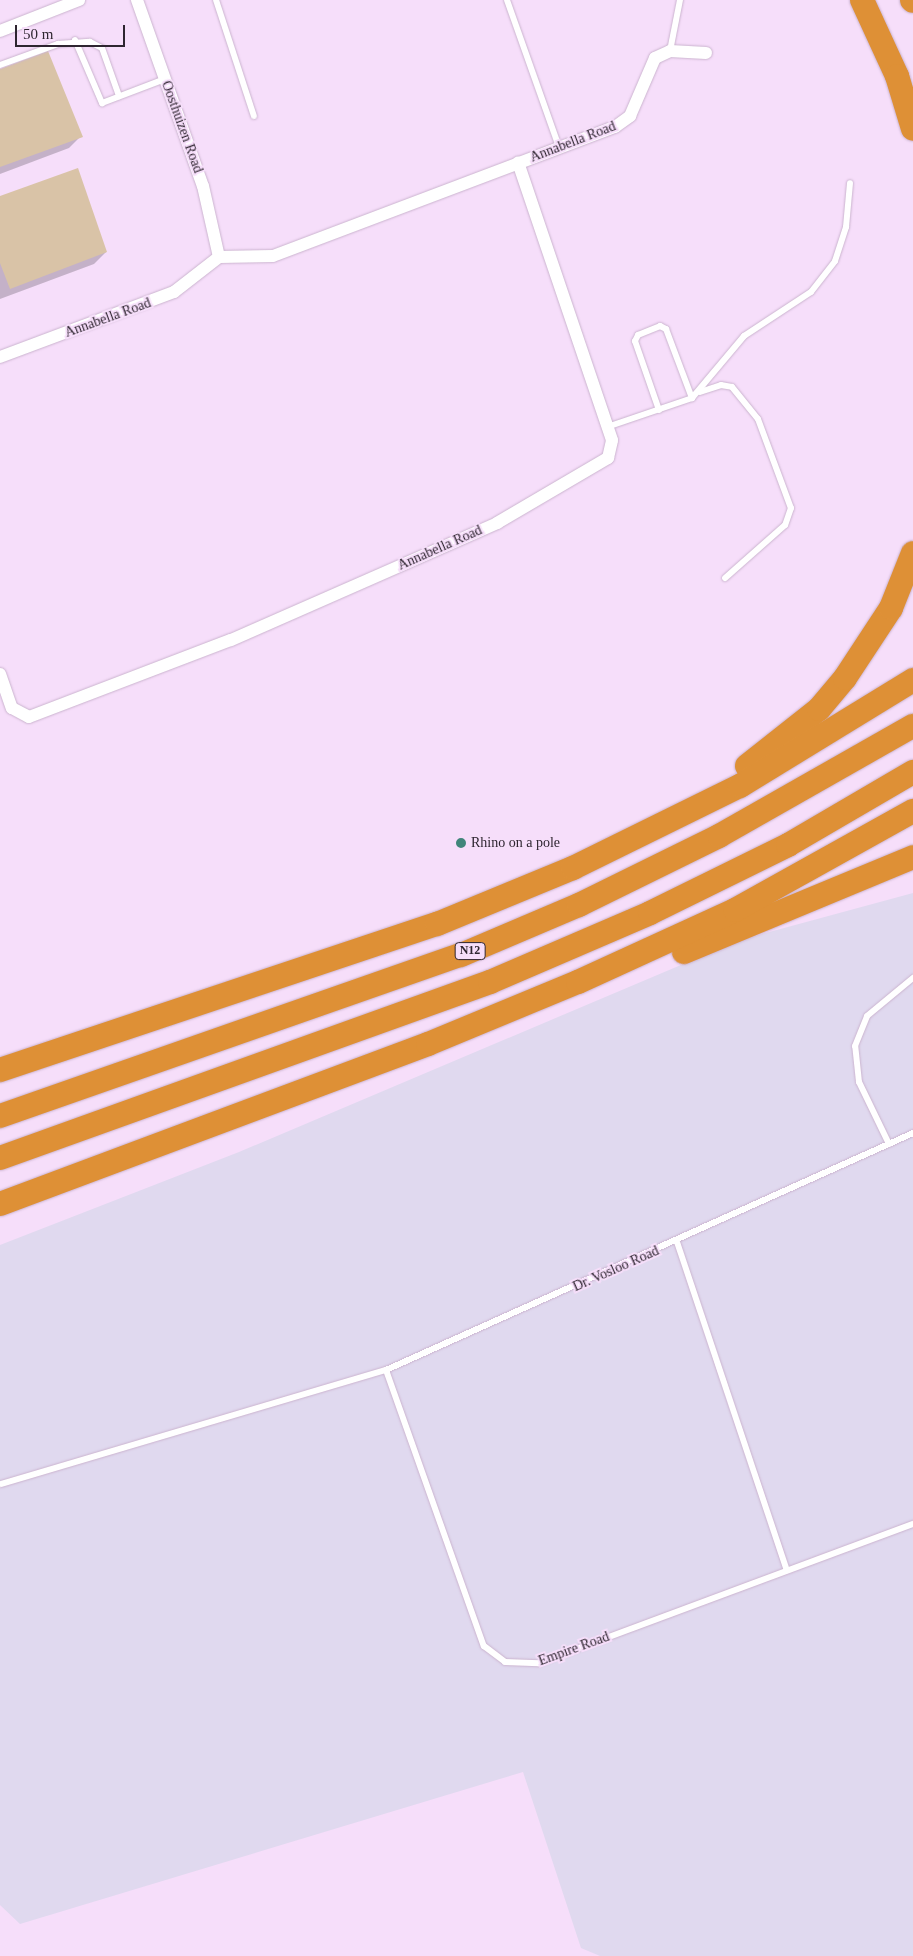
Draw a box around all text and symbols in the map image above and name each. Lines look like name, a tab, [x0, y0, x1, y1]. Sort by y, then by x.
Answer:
scale bar	[18, 15, 128, 47]
text: 50 m	[23, 26, 53, 42]
street label: Oosthuizen Road	[158, 79, 206, 175]
street label: Annabella Road	[528, 118, 618, 166]
street label: Annabella Road	[63, 295, 153, 341]
street label: Annabella Road	[395, 522, 485, 574]
place label: Rhino on a pole	[471, 835, 560, 851]
marker: Rhino on a pole	[455, 837, 467, 849]
road number: N12	[454, 941, 486, 960]
street label: Dr. Vosloo Road	[570, 1242, 662, 1296]
street label: Empire Road	[536, 1628, 612, 1670]

